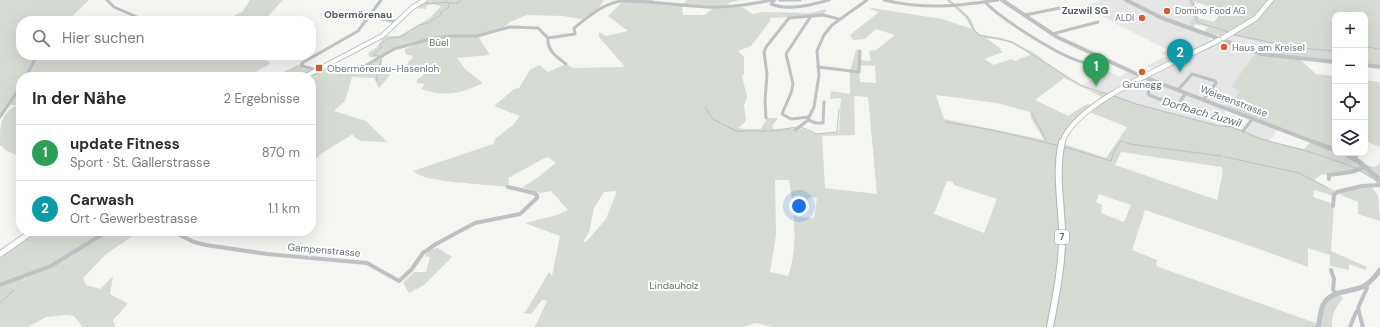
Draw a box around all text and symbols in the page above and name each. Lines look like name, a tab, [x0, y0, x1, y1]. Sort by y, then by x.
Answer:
district label: Zuzwil SG	[1062, 4, 1109, 17]
place label: Domino Food AG	[1175, 5, 1246, 17]
marker: Domino Food AG	[1162, 6, 1172, 16]
district label: Obermörenau	[324, 8, 392, 21]
place label: ALDI	[1115, 12, 1134, 24]
map controls	[1332, 12, 1368, 156]
button: +	[1332, 12, 1368, 48]
marker: ALDI	[1137, 13, 1147, 23]
search box	[16, 16, 316, 60]
icon: search	[30, 27, 52, 49]
text: Hier suchen	[62, 28, 144, 48]
park label: Büel	[429, 36, 449, 49]
pin: 2	[1167, 39, 1193, 72]
place label: Haus am Kreisel	[1232, 41, 1305, 54]
marker: Haus am Kreisel	[1219, 42, 1229, 52]
button: −	[1332, 48, 1368, 84]
pin: 1	[1083, 53, 1109, 86]
place label: Obermörenau-Hasenloh	[327, 62, 440, 75]
marker: Obermörenau-Hasenloh	[314, 63, 324, 73]
marker: Grünegg	[1137, 67, 1147, 77]
place label: Grünegg	[1122, 78, 1162, 91]
street label: Weierenstrasse	[1198, 82, 1270, 120]
button: locate	[1332, 84, 1368, 120]
text: In der Nähe	[32, 87, 127, 109]
text: 2 Ergebnisse	[224, 90, 300, 107]
water label: Dorfbach Zuzwil	[1161, 94, 1244, 130]
button: layers	[1332, 120, 1368, 156]
text: update Fitness	[70, 134, 180, 154]
text: 1	[43, 144, 47, 161]
text: 870 m	[262, 144, 300, 161]
text: Sport · St. Gallerstrasse	[70, 154, 210, 171]
text: Carwash	[70, 190, 134, 210]
your location	[789, 196, 809, 216]
text: 2	[41, 200, 49, 217]
text: 1.1 km	[268, 200, 300, 217]
text: Ort · Gewerbestrasse	[70, 210, 197, 227]
road number: 7	[1055, 230, 1069, 244]
street label: Gampenstrasse	[287, 240, 361, 260]
park label: Lindauholz	[649, 279, 699, 292]

